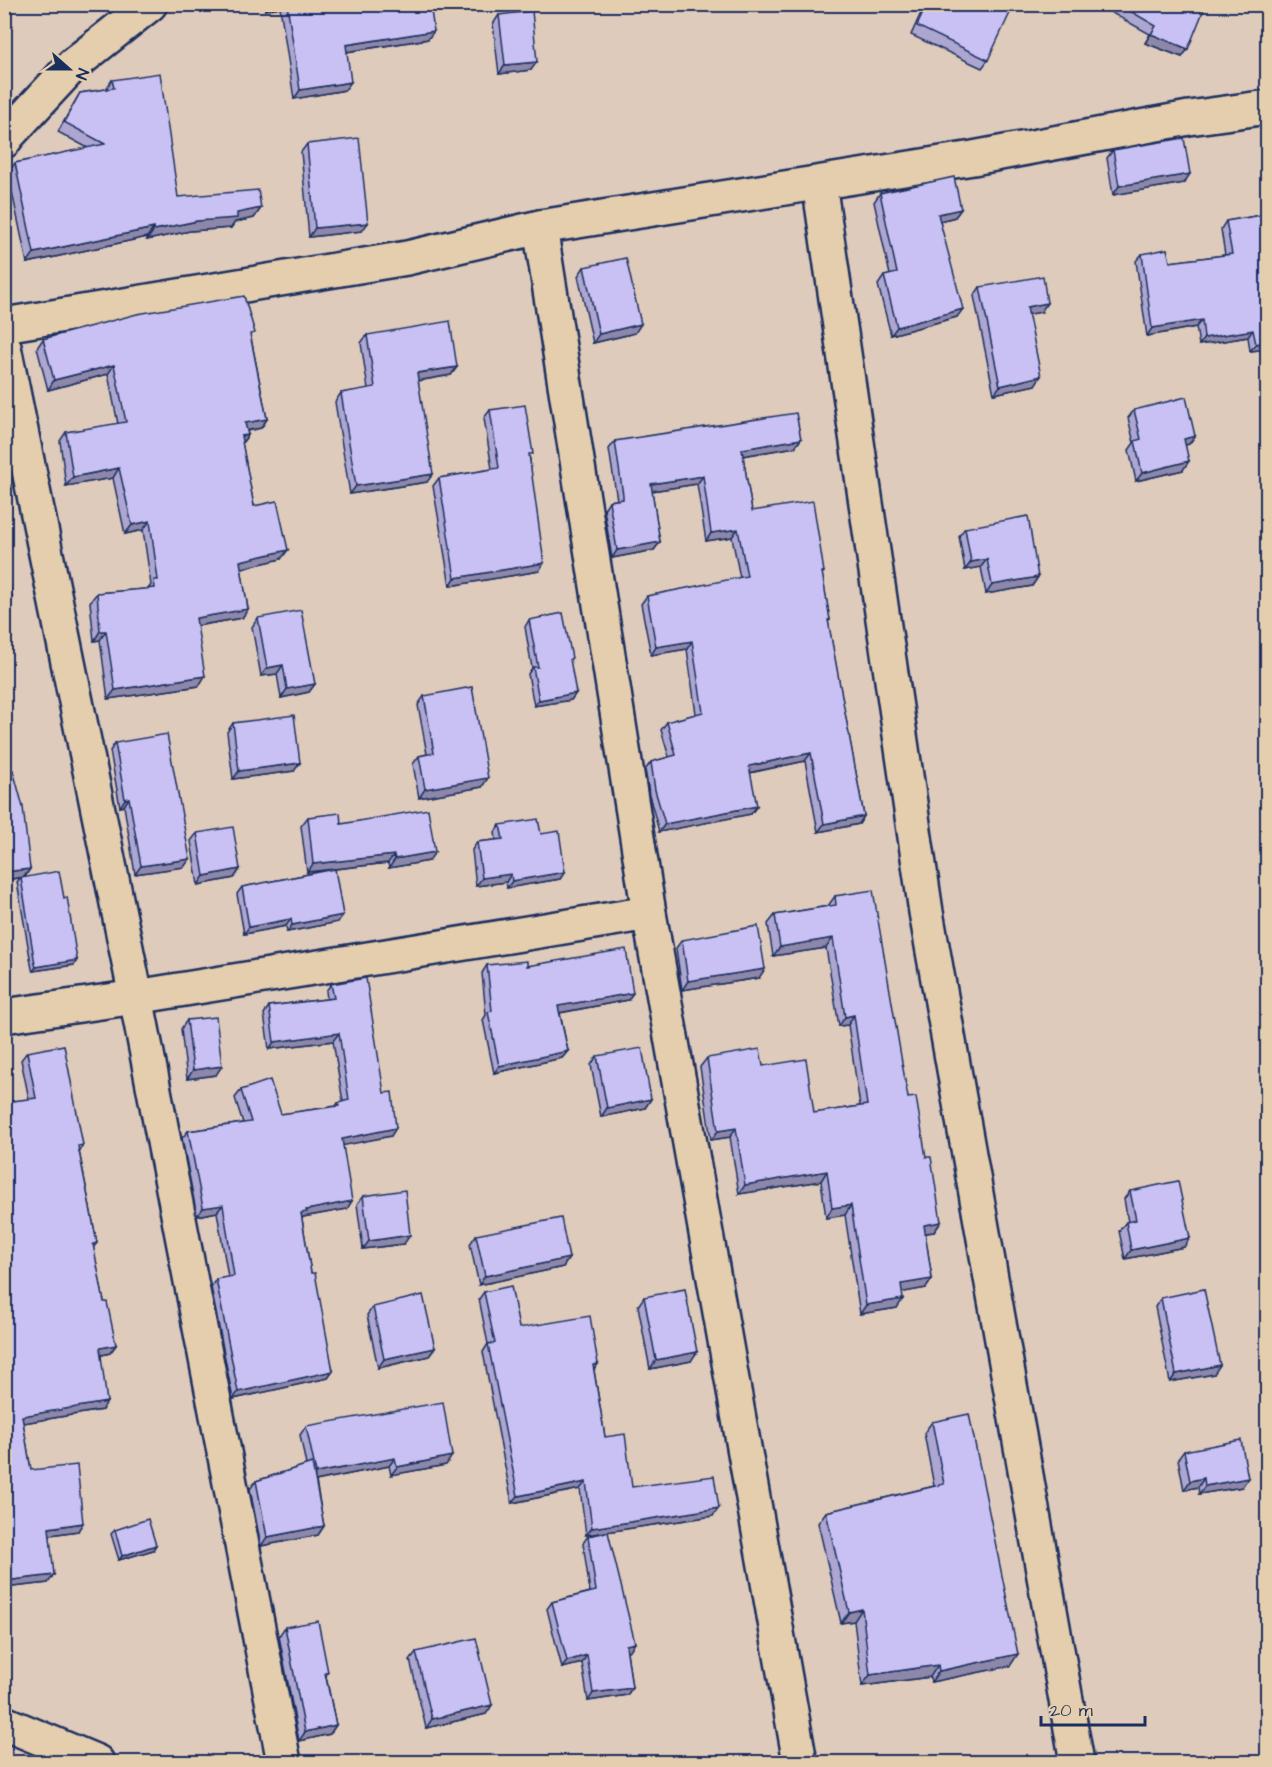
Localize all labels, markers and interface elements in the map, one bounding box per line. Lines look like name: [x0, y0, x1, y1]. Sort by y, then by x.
north arrow: [39, 39, 99, 99]
text: N: [70, 65, 94, 83]
scale bar: [1041, 1689, 1144, 1727]
text: 20 m: [1050, 1698, 1093, 1723]

